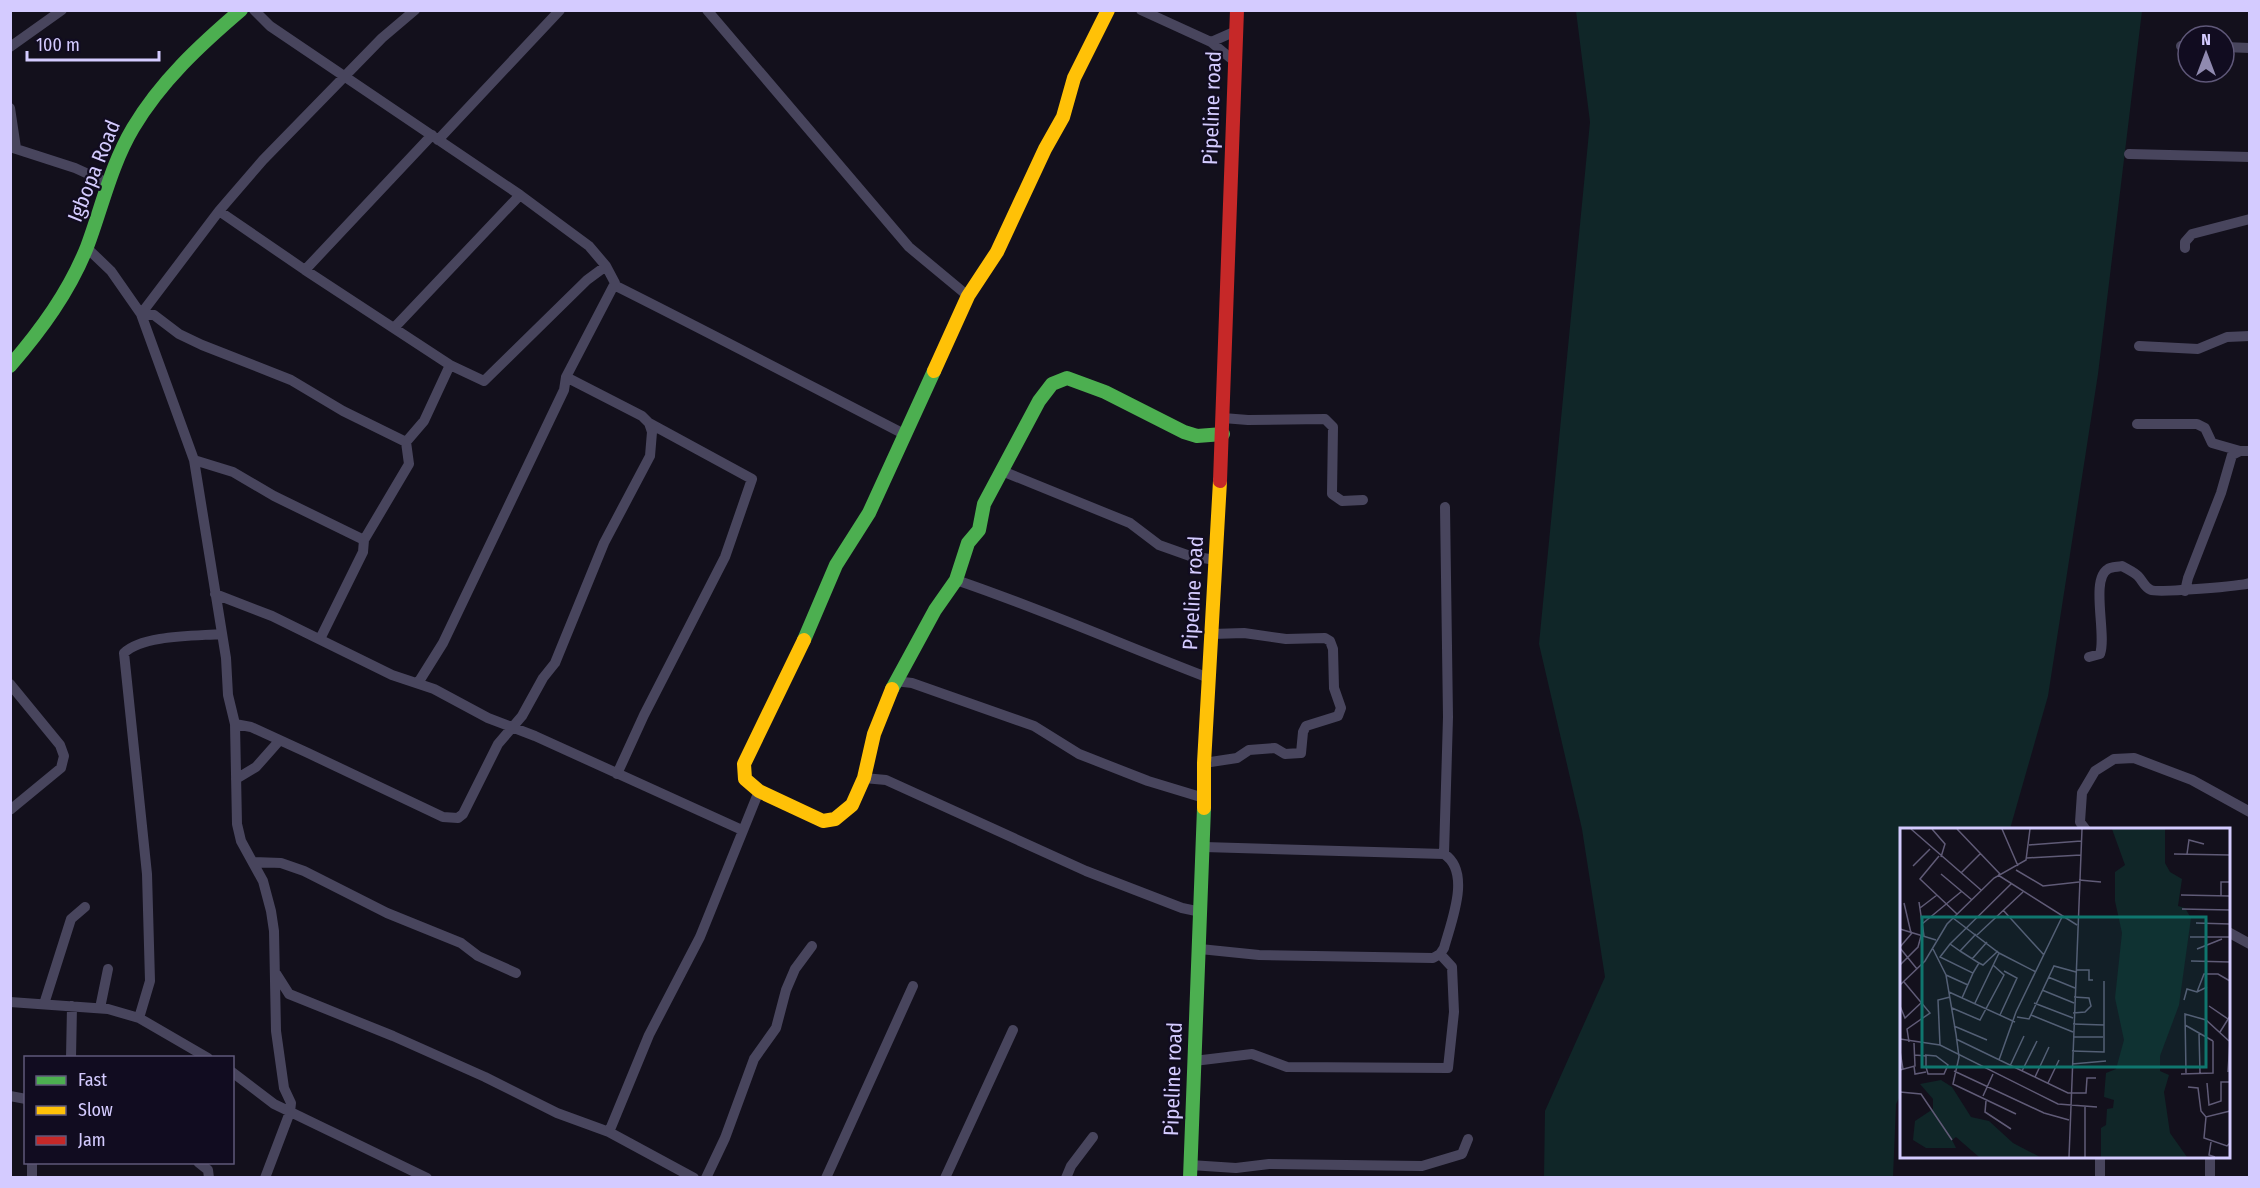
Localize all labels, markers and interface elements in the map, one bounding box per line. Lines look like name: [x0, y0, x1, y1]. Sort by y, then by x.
scale bar: [27, 24, 159, 62]
north arrow: [2176, 24, 2236, 84]
text: N: [2201, 30, 2211, 49]
text: 100 m: [36, 34, 80, 56]
street label: Pipeline road: [1197, 50, 1227, 166]
street label: Igbopa Road: [62, 116, 126, 226]
street label: Pipeline road: [1177, 535, 1209, 651]
inset map: [1900, 828, 2230, 1158]
street label: Pipeline road: [1158, 1021, 1188, 1137]
legend: [24, 1056, 234, 1164]
text: Fast: [78, 1069, 107, 1091]
text: Slow: [78, 1099, 113, 1121]
text: Jam: [78, 1129, 106, 1151]

